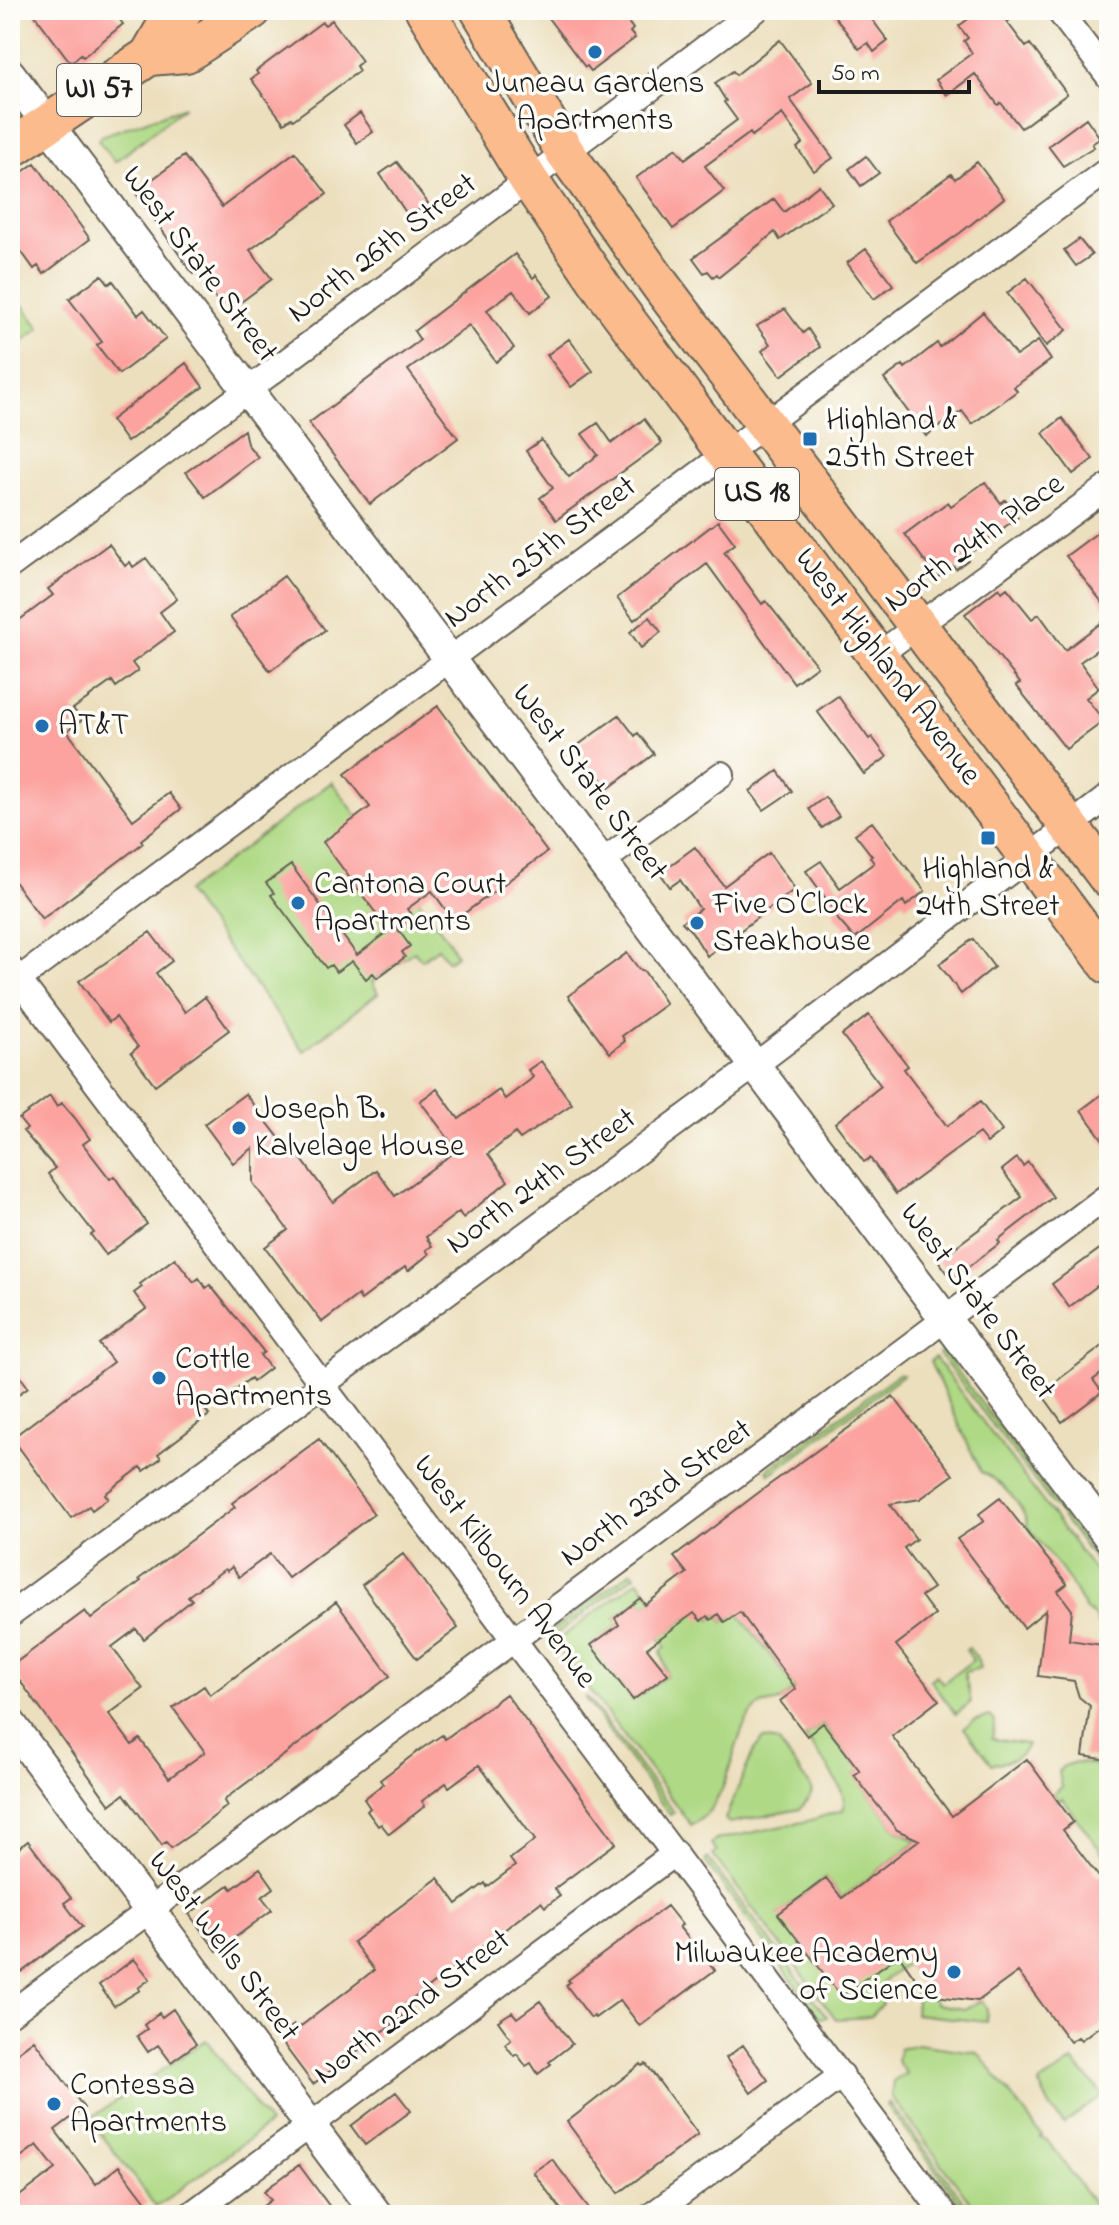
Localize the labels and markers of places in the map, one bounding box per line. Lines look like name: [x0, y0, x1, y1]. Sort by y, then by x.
marker: Juneau Gardens Apartments: [586, 43, 604, 61]
place label: Juneau Gardens Apartments: [485, 61, 705, 145]
place label: Highland & 25th Street: [826, 398, 975, 482]
marker: Highland & 25th Street: [801, 430, 819, 448]
place label: AT&T: [58, 703, 129, 750]
marker: AT&T: [33, 717, 51, 735]
marker: Highland & 24th Street: [979, 829, 997, 847]
place label: Highland & 24th Street: [916, 847, 1060, 931]
place label: Cantona Court Apartments: [314, 862, 506, 946]
place label: Five O'Clock Steakhouse: [712, 882, 871, 966]
marker: Cantona Court Apartments: [289, 894, 307, 912]
marker: Five O'Clock Steakhouse: [688, 914, 706, 932]
place label: Joseph B. Kalvelage House: [255, 1087, 465, 1171]
marker: Joseph B. Kalvelage House: [230, 1119, 248, 1137]
place label: Cottle Apartments: [175, 1337, 332, 1421]
marker: Cottle Apartments: [150, 1369, 168, 1387]
place label: Milwaukee Academy of Science: [674, 1931, 939, 2015]
marker: Milwaukee Academy of Science: [945, 1963, 963, 1981]
place label: Contessa Apartments: [70, 2063, 227, 2147]
marker: Contessa Apartments: [45, 2095, 63, 2113]

